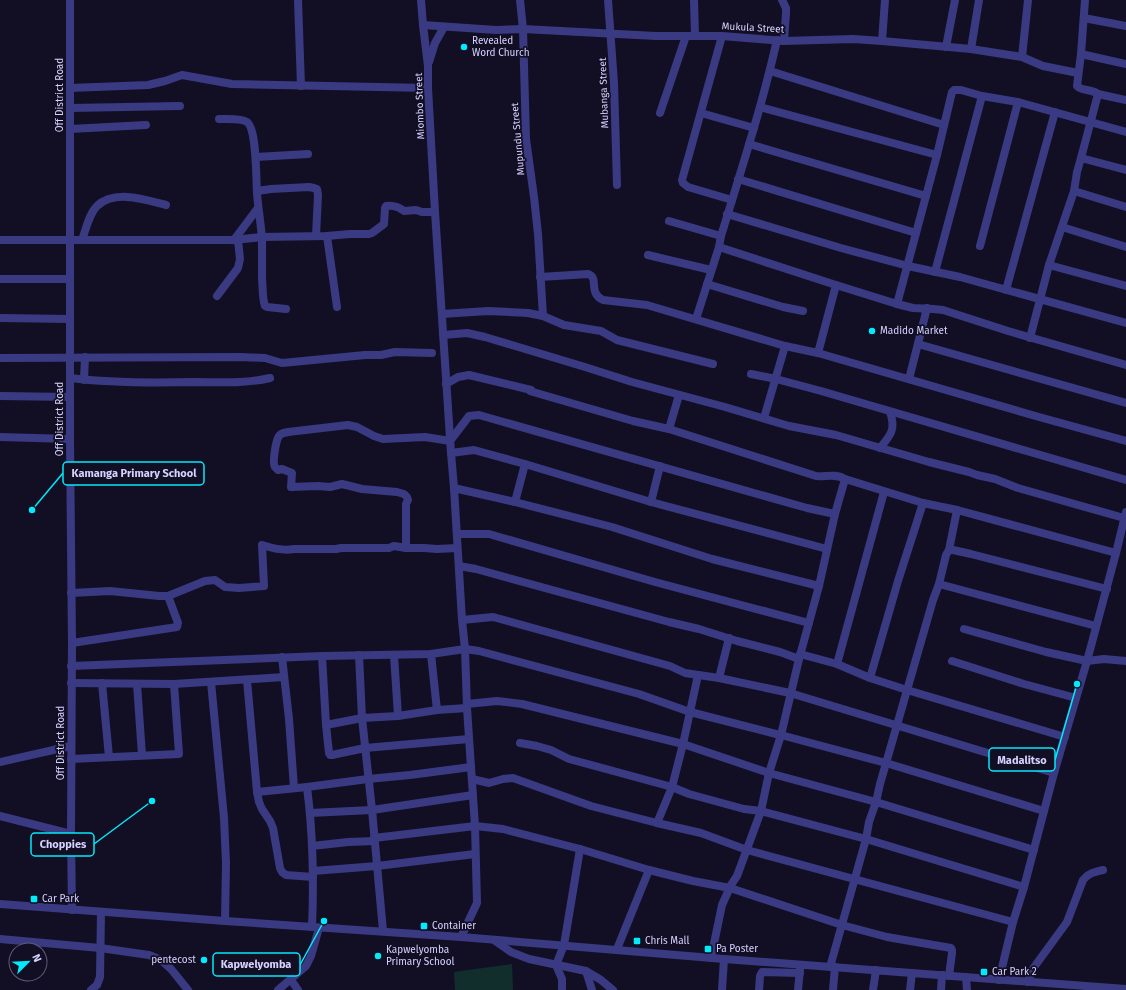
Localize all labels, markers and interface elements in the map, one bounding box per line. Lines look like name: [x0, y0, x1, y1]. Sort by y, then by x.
street label: Mukula Street: [721, 20, 785, 36]
place label: Revealed Word Church: [472, 35, 530, 59]
marker: Revealed Word Church: [459, 42, 469, 52]
street label: Mubanga Street: [597, 57, 611, 129]
street label: Off District Road: [54, 58, 66, 132]
street label: Miombo Street: [413, 72, 427, 139]
street label: Mupundu Street: [509, 102, 527, 176]
place label: Madido Market: [880, 325, 948, 337]
marker: Madido Market: [867, 326, 877, 336]
street label: Off District Road: [54, 382, 66, 456]
callout: Kamanga Primary School: [63, 462, 204, 485]
text: Kamanga Primary School: [72, 467, 197, 480]
street label: Off District Road: [55, 706, 67, 780]
callout: Madalitso: [989, 748, 1055, 771]
text: Madalitso: [997, 754, 1047, 767]
callout: Choppies: [31, 833, 94, 856]
text: Choppies: [40, 838, 87, 851]
place label: Car Park: [42, 893, 80, 905]
marker: Car Park: [29, 894, 39, 904]
place label: Container: [432, 920, 476, 932]
marker: Container: [419, 921, 429, 931]
place label: Chris Mall: [645, 935, 689, 947]
marker: Chris Mall: [632, 936, 642, 946]
north arrow: [8, 942, 48, 982]
place label: Pa Poster: [716, 943, 758, 955]
place label: Kapwelyomba Primary School: [386, 944, 454, 968]
marker: Pa Poster: [703, 944, 713, 954]
marker: Kapwelyomba Primary School: [373, 951, 383, 961]
text: N: [29, 952, 44, 964]
callout: Kapwelyomba: [213, 953, 300, 976]
place label: pentecost: [151, 954, 196, 966]
marker: pentecost: [199, 955, 209, 965]
text: Kapwelyomba: [221, 958, 291, 971]
place label: Car Park 2: [992, 966, 1037, 978]
marker: Car Park 2: [979, 967, 989, 977]

